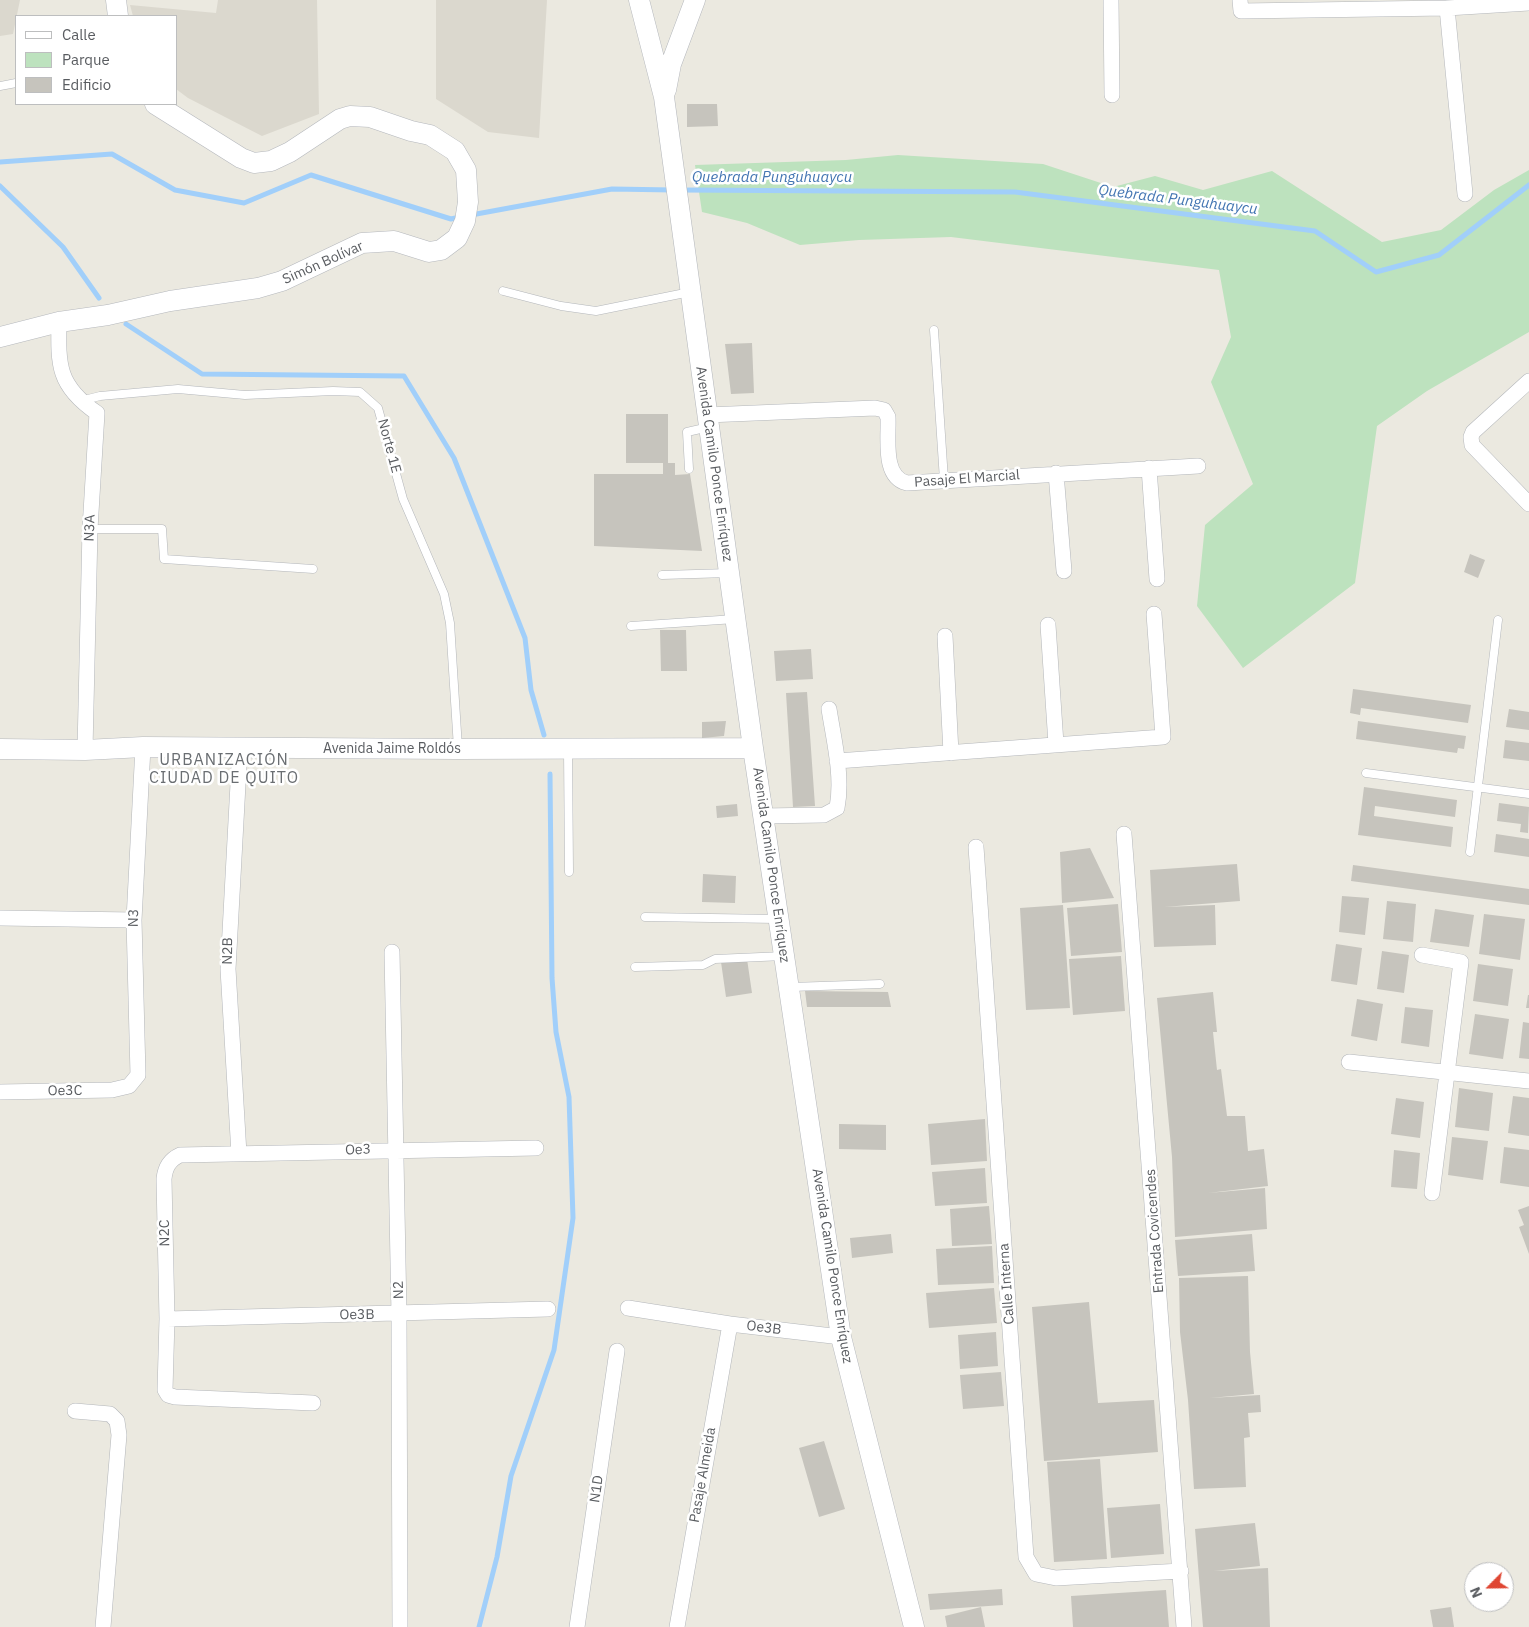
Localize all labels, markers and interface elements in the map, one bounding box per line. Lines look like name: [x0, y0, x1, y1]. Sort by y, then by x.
legend: [15, 15, 178, 105]
text: Calle: [62, 25, 96, 44]
text: Parque: [62, 50, 110, 69]
text: Edificio: [62, 75, 111, 94]
water label: Quebrada Punguhuaycu: [692, 169, 852, 187]
water label: Quebrada Punguhuaycu: [1097, 181, 1259, 219]
street label: Simón Bolívar: [280, 238, 366, 288]
street label: Avenida Camilo Ponce Enríquez: [692, 365, 736, 563]
street label: Norte 1E: [374, 417, 404, 475]
street label: Pasaje El Marcial: [914, 467, 1020, 491]
street label: N3A: [81, 514, 99, 542]
street label: Avenida Jaime Roldós: [323, 741, 461, 757]
district label: URBANIZACIÓN CIUDAD DE QUITO: [147, 750, 301, 788]
street label: Avenida Camilo Ponce Enríquez: [749, 766, 793, 964]
street label: N3: [125, 909, 143, 927]
street label: N2B: [219, 937, 237, 965]
street label: Oe3C: [48, 1082, 82, 1100]
street label: Oe3: [345, 1141, 371, 1159]
street label: Avenida Camilo Ponce Enríquez: [808, 1167, 856, 1365]
street label: Entrada Covicendes: [1142, 1168, 1168, 1294]
street label: N2C: [156, 1219, 174, 1247]
street label: Calle Interna: [996, 1243, 1018, 1325]
street label: N2: [390, 1281, 408, 1299]
street label: Oe3B: [339, 1306, 375, 1324]
street label: Oe3B: [746, 1318, 782, 1338]
street label: Pasaje Almeida: [686, 1426, 720, 1524]
street label: N1D: [587, 1474, 607, 1504]
north arrow: [1464, 1562, 1514, 1612]
text: N: [1466, 1584, 1486, 1601]

